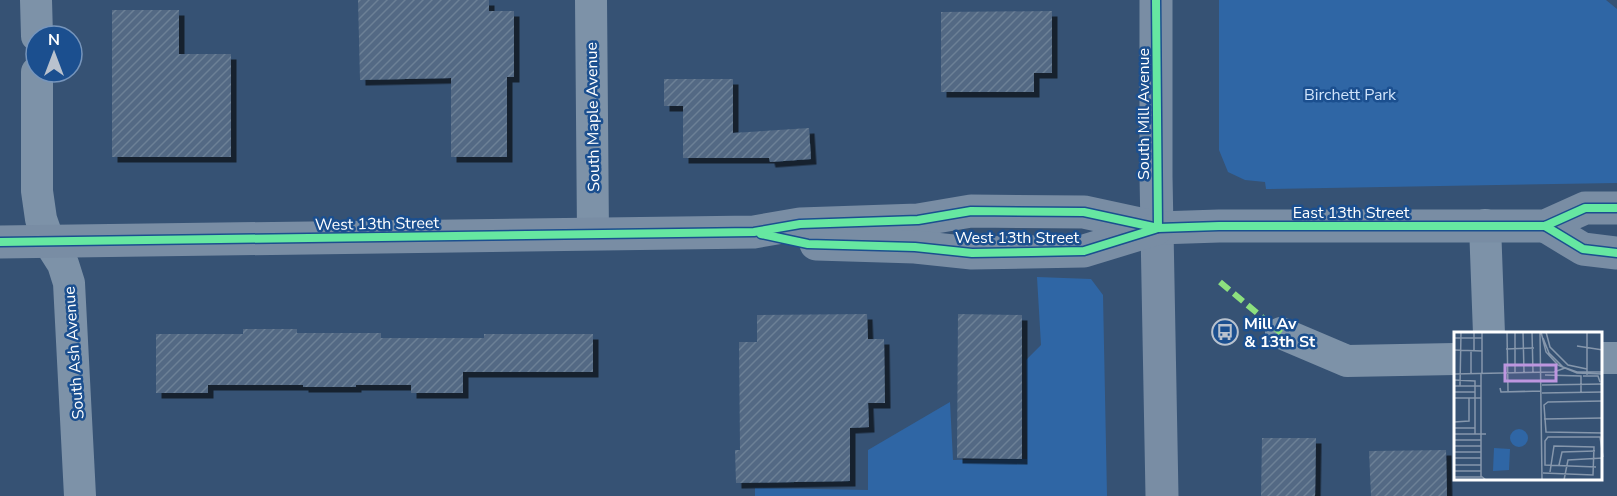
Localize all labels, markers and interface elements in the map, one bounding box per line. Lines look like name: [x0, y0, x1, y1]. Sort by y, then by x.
north arrow: [24, 24, 84, 84]
text: N: [48, 29, 60, 51]
street label: South Maple Avenue: [581, 42, 605, 192]
street label: South Mill Avenue: [1133, 48, 1155, 180]
park label: Birchett Park: [1304, 84, 1397, 106]
street label: East 13th Street: [1293, 202, 1410, 224]
street label: West 13th Street: [315, 212, 440, 236]
street label: West 13th Street: [955, 227, 1079, 249]
street label: South Ash Avenue: [58, 286, 90, 420]
place label: Mill Av & 13th St: [1244, 313, 1316, 353]
bus stop icon: Mill Av & 13th St: [1210, 317, 1240, 347]
inset map: [1454, 332, 1602, 481]

